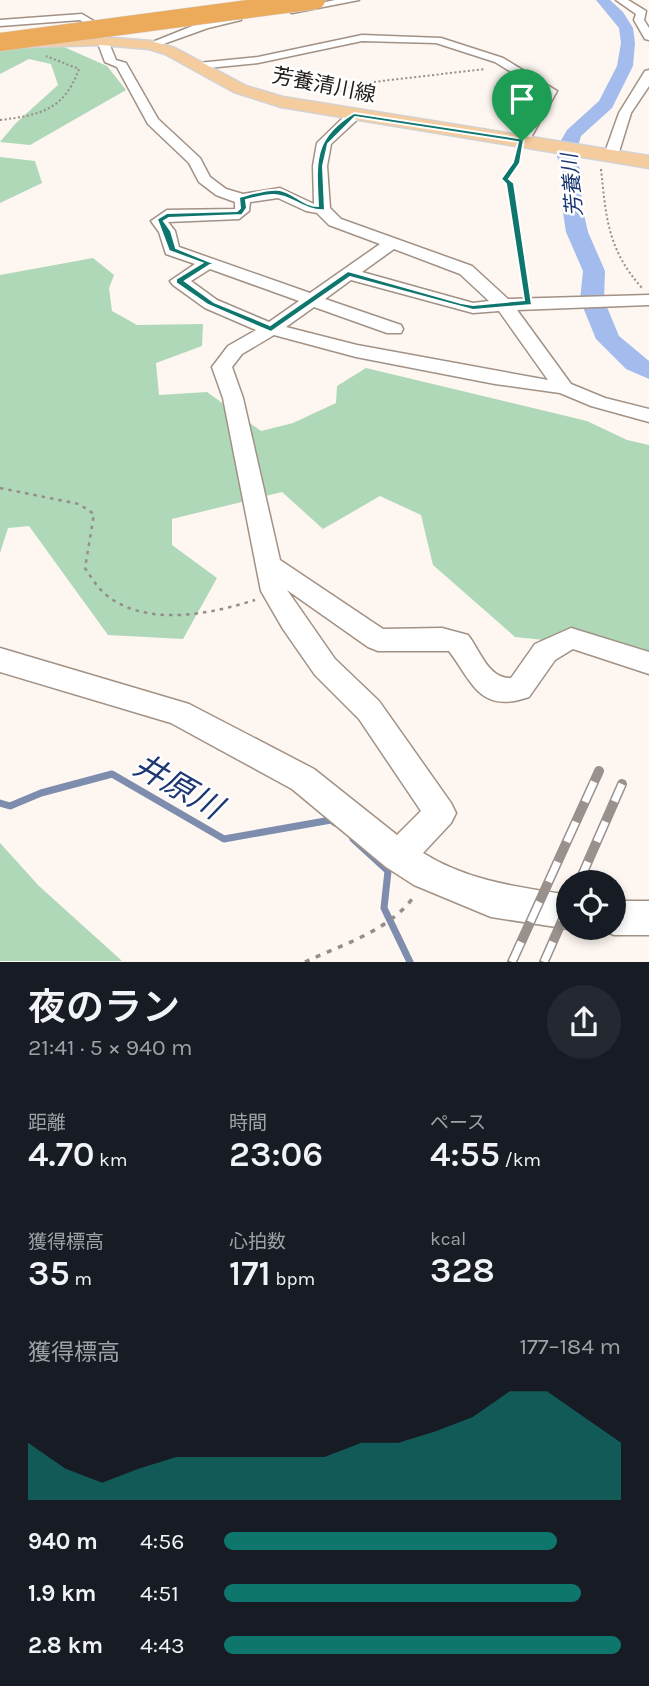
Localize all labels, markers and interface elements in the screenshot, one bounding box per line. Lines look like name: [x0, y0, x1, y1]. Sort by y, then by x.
street label: 芳養清川線: [270, 63, 378, 107]
pin: [492, 69, 552, 141]
icon: arrive: [503, 80, 541, 118]
water label: 芳養川: [557, 151, 587, 217]
water label: 井原川: [127, 746, 231, 828]
map controls: [556, 870, 626, 940]
button: locate: [556, 870, 626, 940]
text: 夜のラン: [28, 985, 180, 1030]
button: share: [547, 985, 621, 1059]
text: 21:41 · 5 × 940 m: [28, 1034, 193, 1061]
text: 距離: [28, 1112, 66, 1134]
text: 時間: [229, 1112, 267, 1134]
text: ペース: [430, 1112, 486, 1134]
text: 4.70: [28, 1134, 95, 1175]
text: 23:06: [229, 1134, 323, 1175]
text: 4:55: [430, 1134, 500, 1175]
text: km: [95, 1149, 128, 1171]
text: /km: [500, 1149, 541, 1171]
text: kcal: [430, 1228, 466, 1250]
text: 獲得標高: [28, 1231, 104, 1253]
text: 心拍数: [229, 1231, 286, 1253]
text: 328: [430, 1250, 495, 1291]
text: 35: [28, 1253, 70, 1294]
text: 171: [229, 1253, 271, 1294]
text: m: [70, 1268, 92, 1290]
text: bpm: [271, 1268, 315, 1290]
text: 177–184 m: [519, 1333, 621, 1360]
text: 獲得標高: [28, 1339, 120, 1366]
text: 940 m: [28, 1528, 98, 1555]
text: 4:56: [140, 1528, 184, 1555]
text: 1.9 km: [28, 1580, 96, 1607]
text: 4:51: [140, 1580, 179, 1607]
text: 2.8 km: [28, 1632, 103, 1659]
text: 4:43: [140, 1632, 185, 1659]

